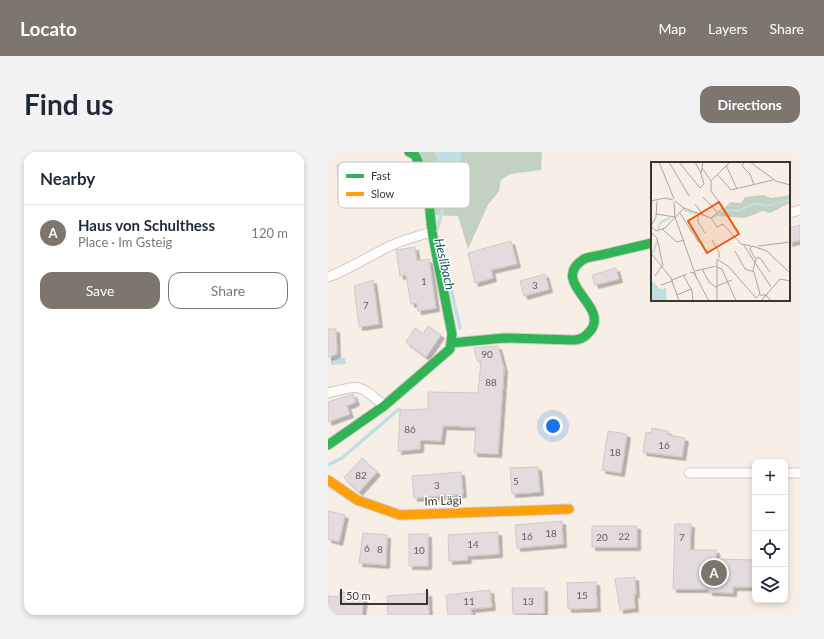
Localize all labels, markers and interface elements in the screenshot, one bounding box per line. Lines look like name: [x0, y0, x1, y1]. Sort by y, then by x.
text: Locato: [20, 17, 77, 40]
text: Map: [658, 20, 686, 37]
text: Layers: [708, 20, 748, 37]
text: Share: [770, 20, 804, 37]
button: Directions: [700, 86, 800, 123]
text: Find us: [24, 87, 114, 121]
legend: [338, 162, 470, 208]
inset map: [651, 162, 790, 301]
text: Nearby: [40, 168, 95, 189]
text: Fast: [371, 169, 391, 182]
text: Slow: [371, 187, 395, 200]
text: Haus von Schulthess: [78, 216, 215, 234]
text: A: [48, 225, 58, 241]
text: 120 m: [251, 225, 288, 241]
text: Place · Im Gsteig: [78, 234, 172, 250]
water label: Heslibach: [431, 237, 459, 292]
button: Save: [40, 272, 160, 309]
button: Share: [168, 272, 288, 309]
house number: 1: [421, 275, 427, 287]
house number: 3: [532, 279, 538, 291]
house number: 7: [363, 299, 369, 311]
house number: 90: [481, 348, 493, 360]
house number: 88: [485, 376, 497, 388]
your location: [543, 416, 563, 436]
house number: 86: [404, 423, 416, 435]
house number: 16: [658, 439, 670, 451]
house number: 18: [609, 446, 621, 458]
map controls: [752, 459, 788, 603]
button: +: [752, 459, 788, 495]
house number: 82: [355, 469, 367, 481]
house number: 5: [513, 475, 519, 487]
house number: 3: [434, 479, 440, 491]
street label: Im Lägi: [424, 492, 462, 509]
button: −: [752, 495, 788, 531]
house number: 18: [545, 527, 557, 539]
house number: 16: [521, 530, 533, 542]
house number: 22: [618, 530, 630, 542]
house number: 20: [596, 531, 608, 543]
house number: 7: [679, 531, 685, 543]
button: locate: [752, 531, 788, 567]
house number: 14: [467, 538, 479, 550]
house number: 6: [364, 542, 370, 554]
house number: 8: [377, 543, 383, 555]
house number: 10: [413, 544, 425, 556]
pin: A: [701, 558, 727, 588]
button: layers: [752, 567, 788, 603]
scale bar: [340, 587, 428, 606]
text: 50 m: [346, 589, 371, 602]
house number: 15: [576, 589, 588, 601]
house number: 11: [463, 595, 475, 607]
house number: 13: [522, 595, 534, 607]

